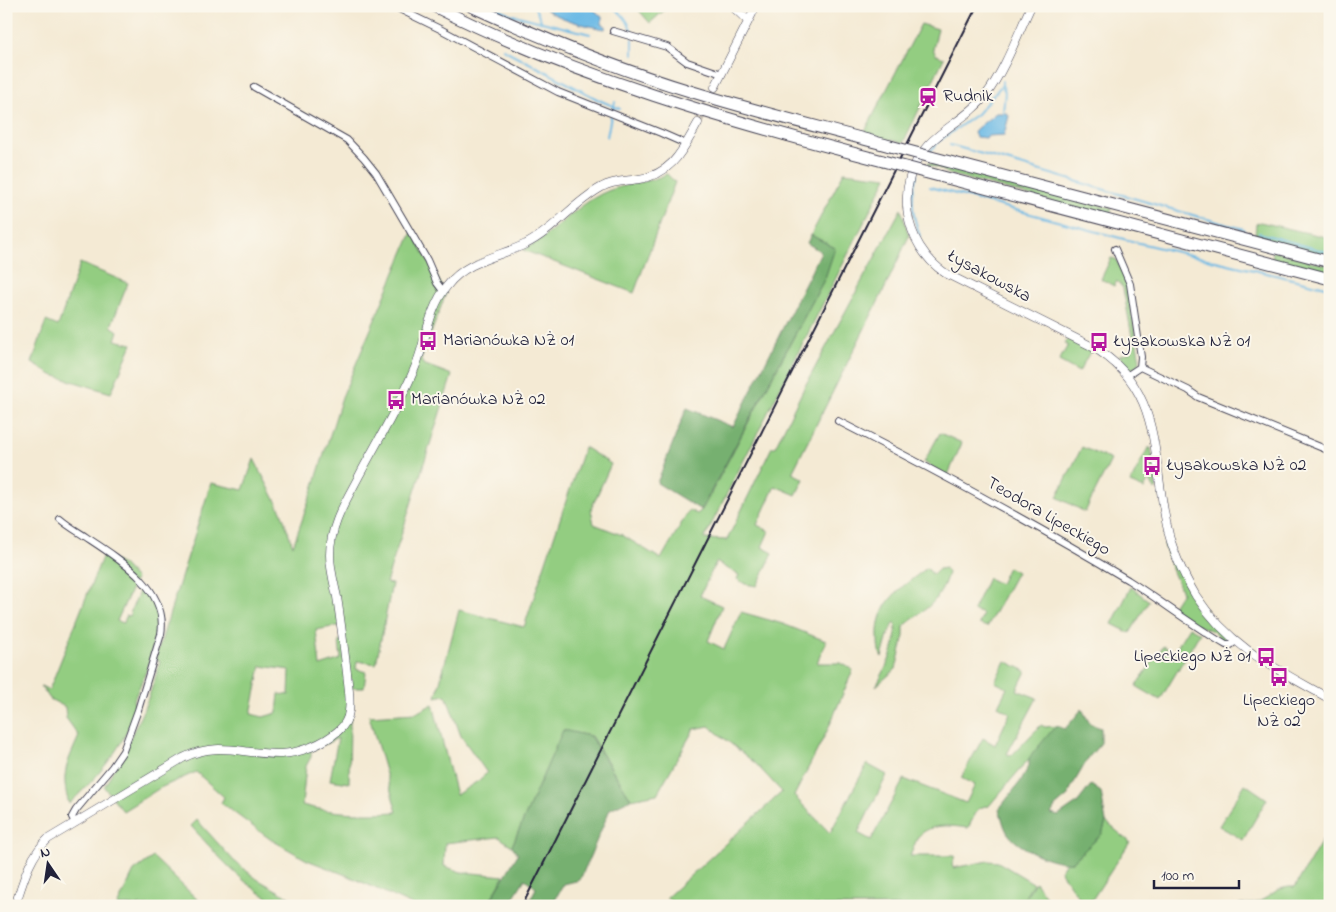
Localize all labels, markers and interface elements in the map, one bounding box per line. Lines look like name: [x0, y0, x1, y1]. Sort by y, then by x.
place label: Rudnik: [943, 84, 993, 110]
station icon: Rudnik: [917, 86, 939, 108]
street label: Łysakowska: [942, 244, 1035, 310]
place label: Marianówka NŻ 01: [443, 328, 575, 354]
place label: Łysakowska NŻ 01: [1113, 329, 1251, 355]
bus stop icon: Marianówka NŻ 01: [417, 330, 439, 352]
bus stop icon: Łysakowska NŻ 01: [1088, 331, 1110, 353]
place label: Marianówka NŻ 02: [411, 387, 546, 413]
bus stop icon: Marianówka NŻ 02: [385, 389, 407, 411]
place label: Łysakowska NŻ 02: [1166, 453, 1307, 479]
bus stop icon: Łysakowska NŻ 02: [1141, 455, 1163, 477]
street label: Teodora Lipeckiego: [981, 471, 1115, 564]
place label: Lipeckiego NŻ 01: [1134, 644, 1251, 671]
bus stop icon: Lipeckiego NŻ 01: [1255, 646, 1277, 668]
bus stop icon: Lipeckiego NŻ 02: [1268, 666, 1290, 688]
place label: Lipeckiego NŻ 02: [1243, 688, 1315, 735]
north arrow: [22, 840, 72, 890]
text: N: [38, 842, 52, 864]
scale bar: [1154, 857, 1238, 889]
text: 100 m: [1161, 865, 1194, 887]

